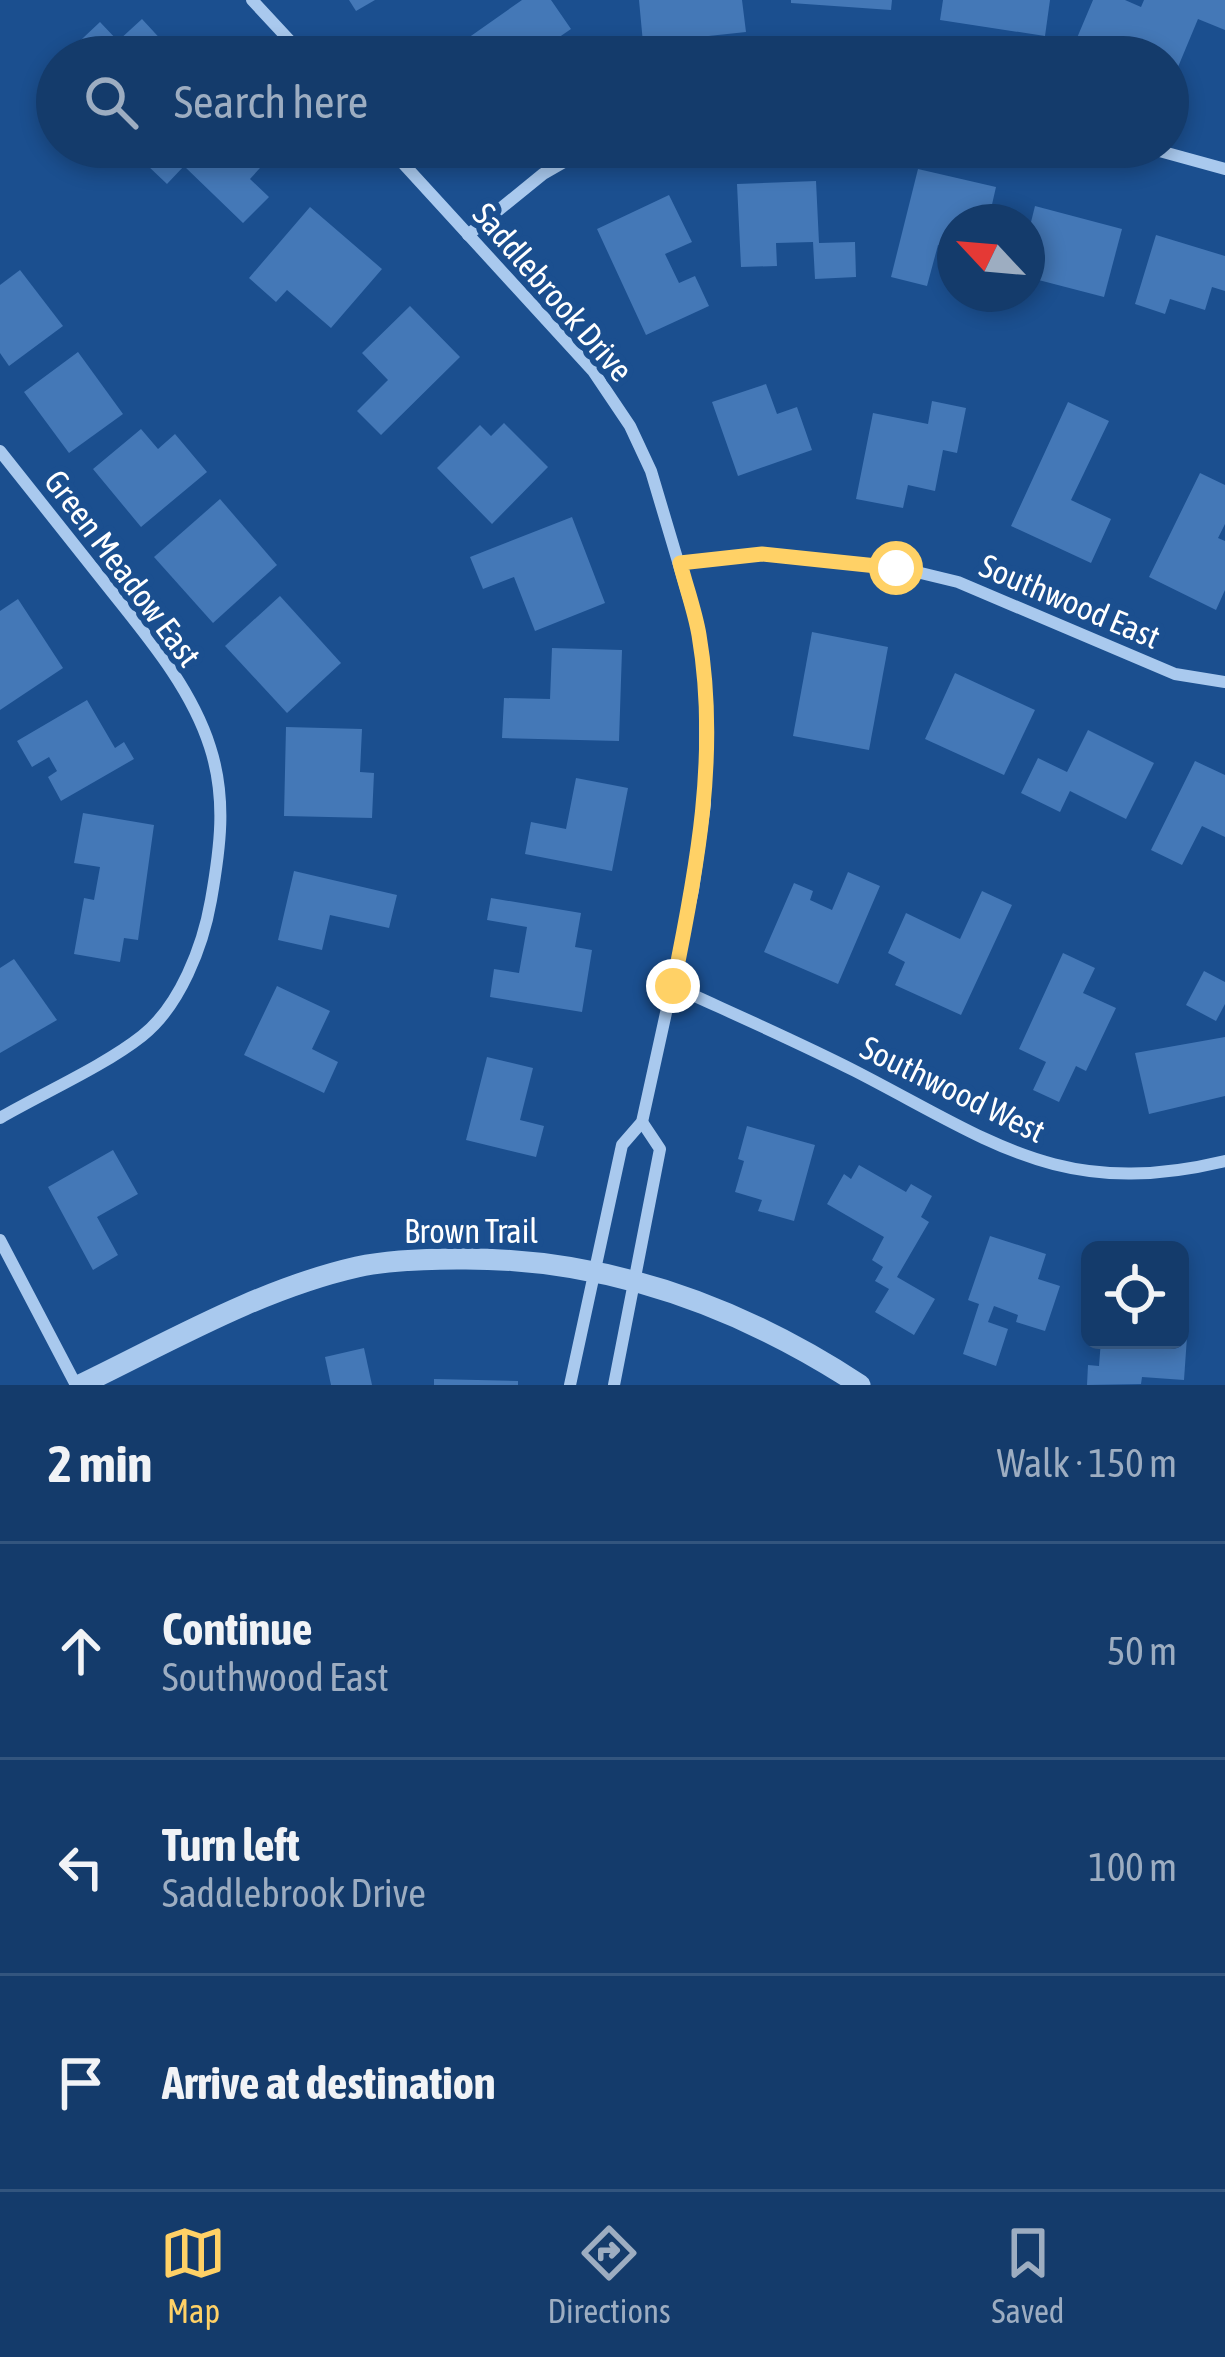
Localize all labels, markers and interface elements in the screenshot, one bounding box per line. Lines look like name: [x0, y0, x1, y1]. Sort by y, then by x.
search box: [36, 36, 1189, 168]
icon: search: [78, 69, 144, 135]
text: Search here: [174, 76, 368, 128]
street label: Saddlebrook Drive: [465, 195, 641, 389]
north arrow: [937, 204, 1045, 312]
street label: Green Meadow East: [37, 462, 209, 674]
route start: [869, 541, 923, 595]
street label: Southwood East: [974, 546, 1166, 656]
route end: [646, 959, 700, 1013]
street label: Southwood West: [855, 1028, 1051, 1150]
street label: Brown Trail: [404, 1212, 538, 1250]
map controls: [1081, 1241, 1189, 1349]
button: locate: [1081, 1241, 1189, 1349]
text: 2 min: [48, 1434, 152, 1493]
text: Walk · 150 m: [997, 1441, 1177, 1485]
text: Continue: [162, 1603, 313, 1655]
icon: ahead: [48, 1618, 114, 1684]
text: 50 m: [1107, 1629, 1177, 1673]
text: Southwood East: [162, 1655, 389, 1699]
text: Turn left: [162, 1819, 300, 1871]
icon: left: [48, 1834, 114, 1900]
text: 100 m: [1089, 1845, 1177, 1889]
text: Saddlebrook Drive: [162, 1871, 426, 1915]
icon: arrive: [48, 2050, 114, 2116]
text: Arrive at destination: [162, 2057, 496, 2109]
tab: Map: [160, 2220, 226, 2330]
tab: Directions: [547, 2220, 671, 2330]
tab: Saved: [992, 2220, 1064, 2330]

